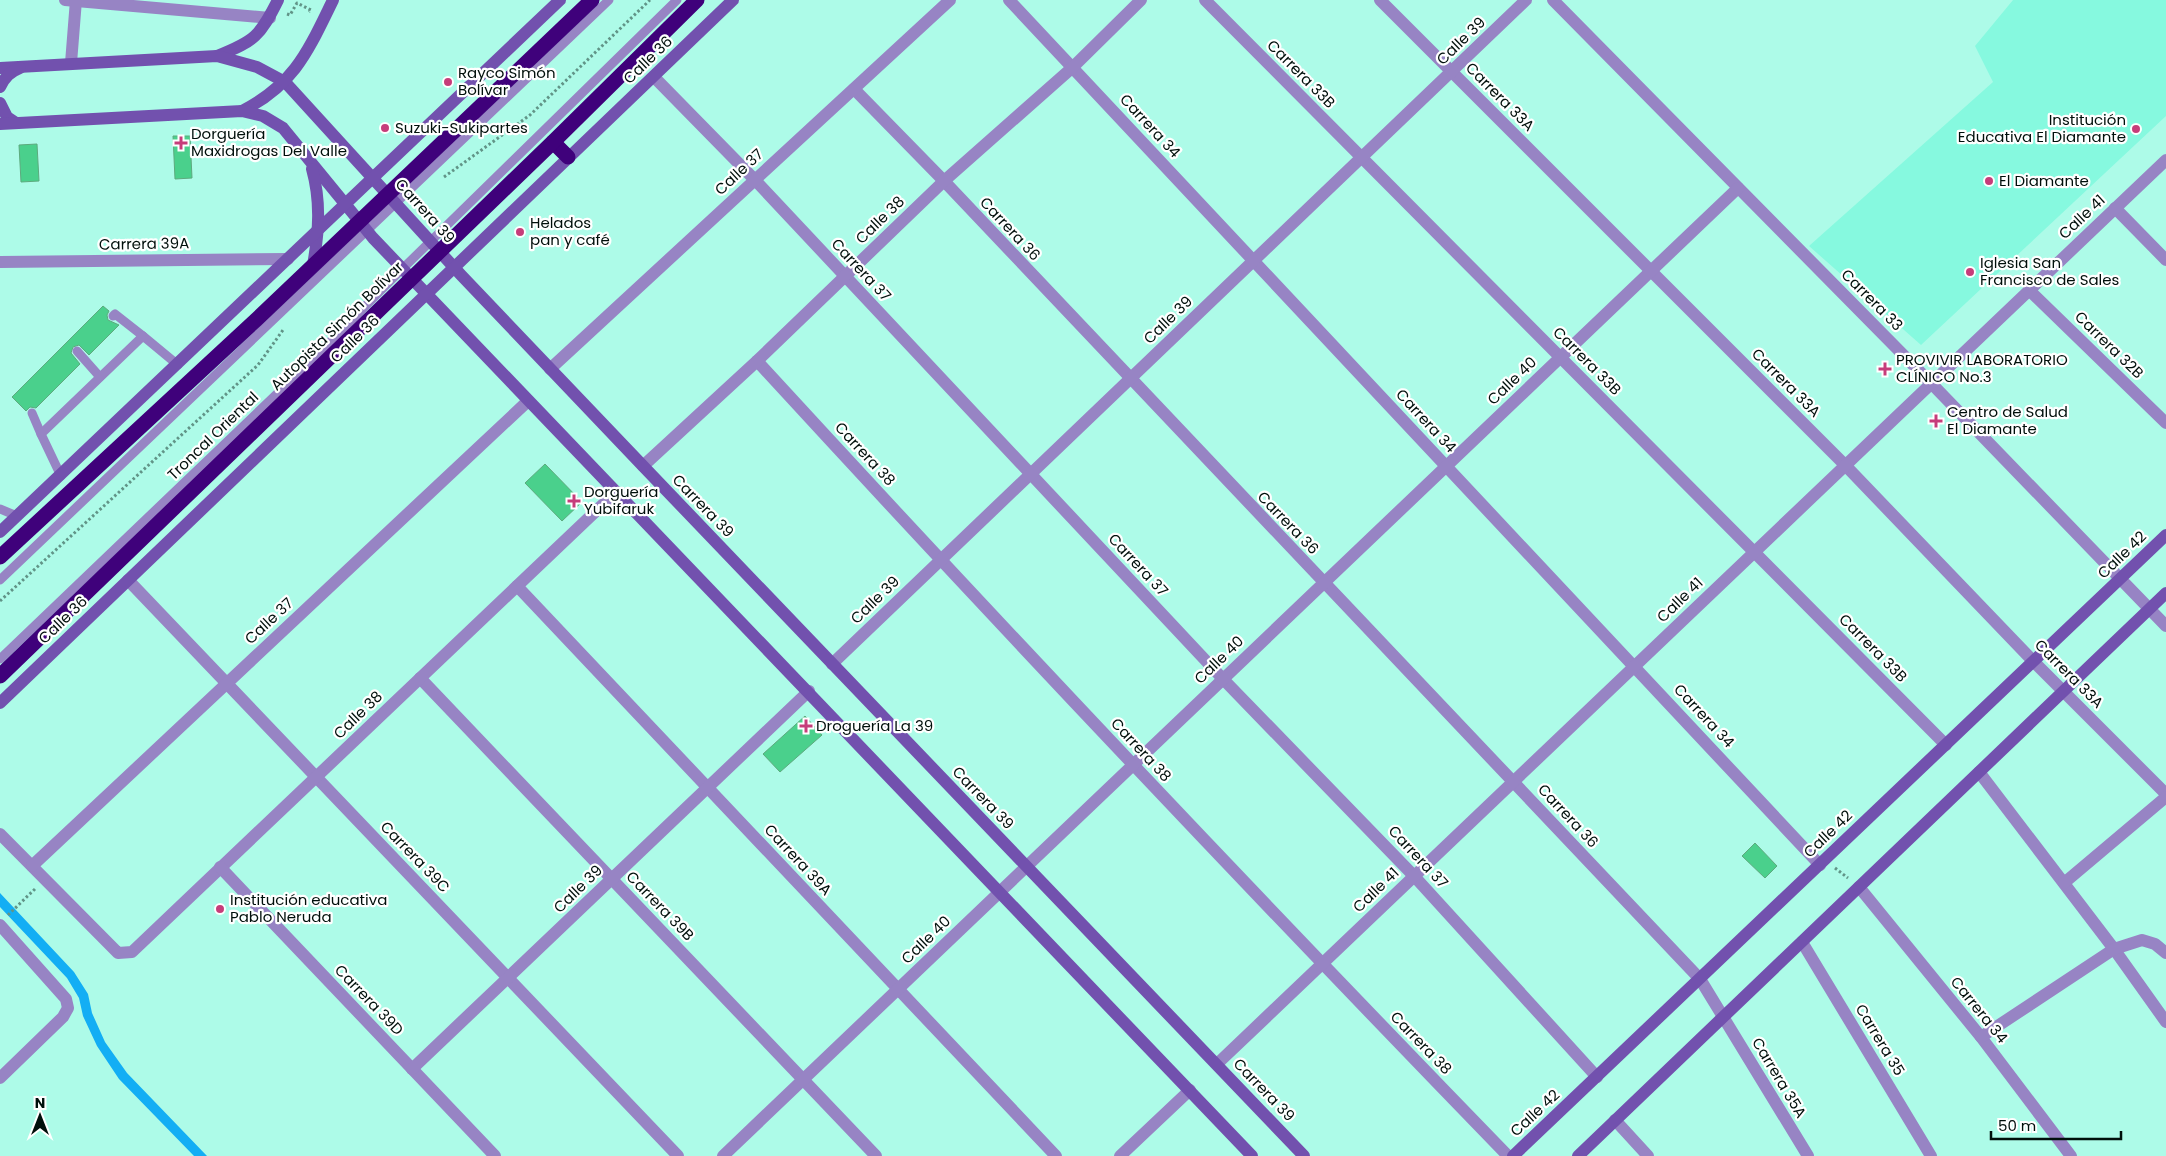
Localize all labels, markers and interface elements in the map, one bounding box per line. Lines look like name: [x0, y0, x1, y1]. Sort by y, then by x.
street label: Calle 39: [1432, 12, 1490, 69]
street label: Calle 36: [619, 31, 677, 88]
street label: Carrera 33B: [1263, 35, 1340, 112]
street label: Carrera 33A: [1461, 57, 1540, 136]
place label: Rayco Simón Bolívar: [458, 62, 556, 100]
marker: Rayco Simón Bolívar: [442, 76, 454, 88]
street label: Carrera 34: [1115, 89, 1185, 162]
place label: Institución Educativa El Diamante: [1958, 109, 2126, 147]
place label: Suzuki-Sukipartes: [395, 117, 528, 138]
marker: Suzuki-Sukipartes: [379, 122, 391, 134]
place label: Dorguería Maxidrogas Del Valle: [191, 123, 347, 161]
marker: Institución Educativa El Diamante: [2130, 123, 2142, 135]
marker: Dorguería Maxidrogas Del Valle: [175, 137, 187, 149]
street label: Calle 37: [710, 144, 768, 200]
place label: El Diamante: [1999, 170, 2089, 191]
street label: Carrera 39: [391, 174, 460, 248]
marker: El Diamante: [1983, 175, 1995, 187]
street label: Calle 41: [2054, 190, 2110, 244]
street label: Calle 38: [851, 191, 909, 248]
street label: Carrera 36: [975, 192, 1045, 265]
place label: Helados pan y café: [530, 212, 610, 250]
marker: Helados pan y café: [514, 226, 526, 238]
street label: Carrera 39A: [99, 232, 189, 255]
street label: Carrera 37: [827, 234, 896, 306]
place label: Iglesia San Francisco de Sales: [1980, 252, 2120, 290]
street label: Autopista Simón Bolívar: [266, 256, 408, 395]
street label: Carrera 33: [1837, 264, 1908, 335]
marker: Iglesia San Francisco de Sales: [1964, 266, 1976, 278]
street label: Calle 39: [1139, 291, 1197, 348]
street label: Carrera 32B: [2070, 306, 2149, 383]
street label: Calle 36: [326, 310, 384, 367]
street label: Carrera 33B: [1549, 322, 1626, 399]
street label: Carrera 33A: [1747, 343, 1826, 422]
place label: PROVIVIR LABORATORIO CLÍNICO No.3: [1896, 349, 2068, 387]
street label: Calle 40: [1482, 352, 1541, 409]
marker: PROVIVIR LABORATORIO CLÍNICO No.3: [1878, 362, 1892, 376]
street label: Carrera 34: [1391, 384, 1461, 457]
street label: Troncal Oriental: [163, 387, 263, 485]
place label: Centro de Salud El Diamante: [1947, 401, 2068, 439]
marker: Centro de Salud El Diamante: [1929, 414, 1943, 428]
street label: Carrera 38: [830, 417, 900, 490]
street label: Carrera 39: [668, 469, 739, 542]
place label: Dorguería Yubifaruk: [584, 481, 658, 519]
street label: Carrera 36: [1253, 486, 1324, 559]
marker: Dorguería Yubifaruk: [568, 495, 580, 507]
street label: Calle 42: [2093, 526, 2151, 583]
street label: Carrera 37: [1104, 529, 1173, 601]
street label: Calle 39: [846, 571, 904, 628]
street label: Calle 41: [1652, 572, 1707, 627]
street label: Calle 36: [34, 591, 92, 648]
street label: Calle 37: [240, 593, 298, 649]
street label: Carrera 33B: [1835, 609, 1912, 686]
street label: Calle 40: [1189, 631, 1248, 688]
street label: Carrera 33A: [2030, 634, 2109, 713]
street label: Carrera 34: [1669, 679, 1739, 752]
street label: Calle 38: [329, 686, 387, 743]
street label: Carrera 38: [1106, 713, 1176, 786]
place label: Droguería La 39: [816, 715, 933, 736]
marker: Droguería La 39: [800, 720, 812, 732]
street label: Carrera 39: [948, 761, 1019, 834]
street label: Carrera 36: [1533, 779, 1603, 852]
street label: Calle 42: [1799, 805, 1857, 862]
street label: Carrera 39C: [376, 816, 455, 897]
street label: Carrera 39A: [760, 819, 837, 900]
street label: Carrera 37: [1384, 821, 1453, 893]
street label: Calle 39: [549, 860, 607, 917]
street label: Calle 41: [1348, 862, 1403, 917]
street label: Carrera 39B: [622, 866, 699, 945]
place label: Institución educativa Pablo Neruda: [230, 889, 387, 927]
marker: Institución educativa Pablo Neruda: [214, 903, 226, 915]
street label: Calle 40: [896, 911, 955, 968]
street label: Carrera 39D: [330, 960, 408, 1040]
street label: Carrera 34: [1946, 972, 2013, 1047]
street label: Carrera 35: [1851, 1000, 1910, 1080]
street label: Carrera 38: [1386, 1006, 1457, 1079]
street label: Carrera 35A: [1747, 1034, 1812, 1122]
street label: Carrera 39: [1229, 1053, 1300, 1126]
street label: Calle 42: [1505, 1084, 1564, 1141]
north arrow: [15, 1091, 65, 1141]
text: N: [35, 1093, 45, 1113]
scale bar: [1991, 1108, 2121, 1140]
text: 50 m: [1998, 1115, 2036, 1136]

